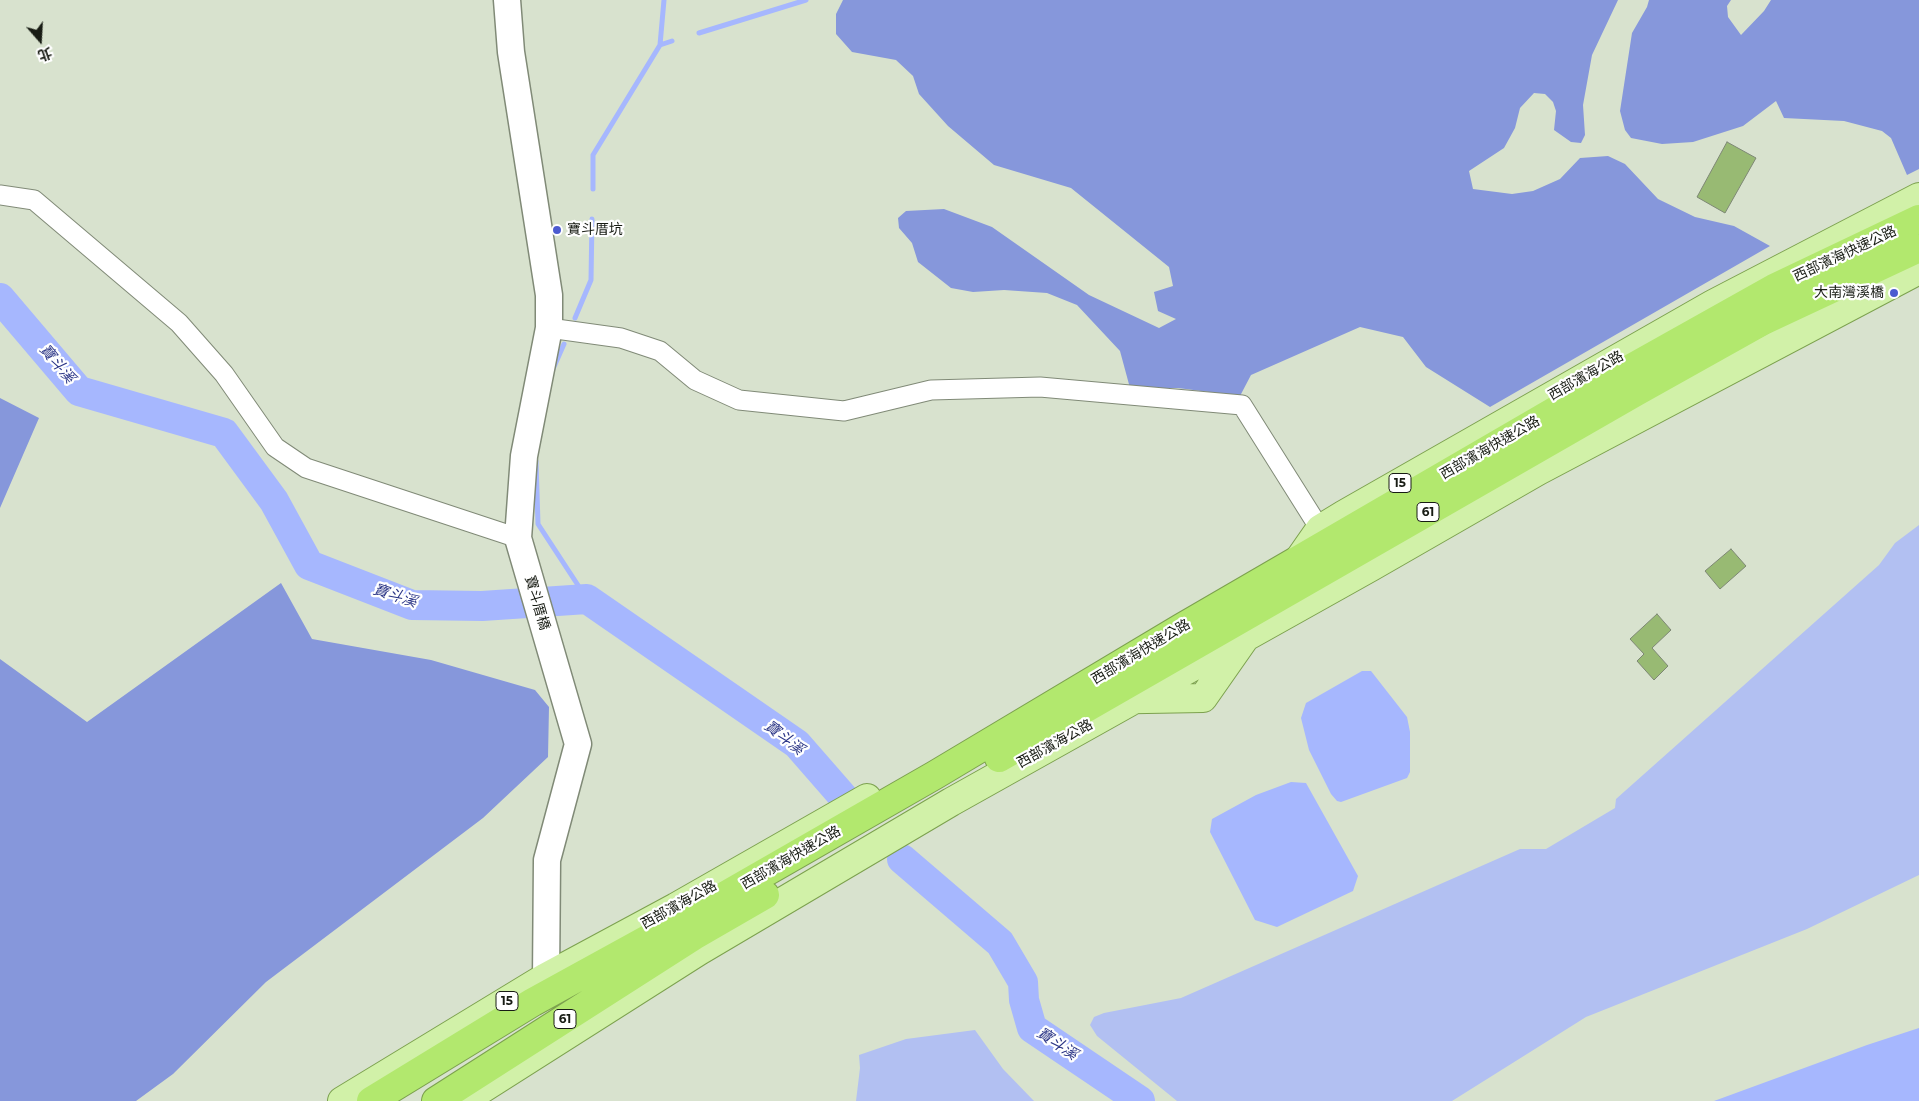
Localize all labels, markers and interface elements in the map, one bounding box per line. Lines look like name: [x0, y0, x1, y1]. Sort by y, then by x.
north arrow: [15, 15, 65, 65]
text: 北: [35, 43, 54, 65]
place label: 寶斗厝坑: [567, 222, 623, 238]
street label: 西部濱海快速公路: [1791, 223, 1899, 285]
marker: 寶斗厝坑: [551, 224, 563, 236]
place label: 大南灣溪橋: [1814, 285, 1884, 301]
marker: 大南灣溪橋: [1888, 287, 1900, 299]
water label: 寶斗溪: [36, 341, 78, 387]
street label: 西部濱海公路: [1545, 348, 1627, 404]
street label: 西部濱海快速公路: [1437, 413, 1543, 483]
road number: 15: [1389, 473, 1411, 492]
road number: 61: [1417, 502, 1439, 522]
street label: 寶斗厝橋: [521, 574, 553, 632]
water label: 寶斗溪: [371, 580, 419, 612]
street label: 西部濱海快速公路: [1089, 616, 1193, 688]
street label: 西部濱海公路: [1014, 716, 1096, 772]
water label: 寶斗溪: [761, 717, 807, 759]
street label: 西部濱海快速公路: [738, 823, 844, 893]
street label: 西部濱海公路: [638, 877, 720, 933]
road number: 15: [496, 991, 518, 1010]
road number: 61: [554, 1010, 576, 1028]
water label: 寶斗溪: [1033, 1024, 1081, 1064]

